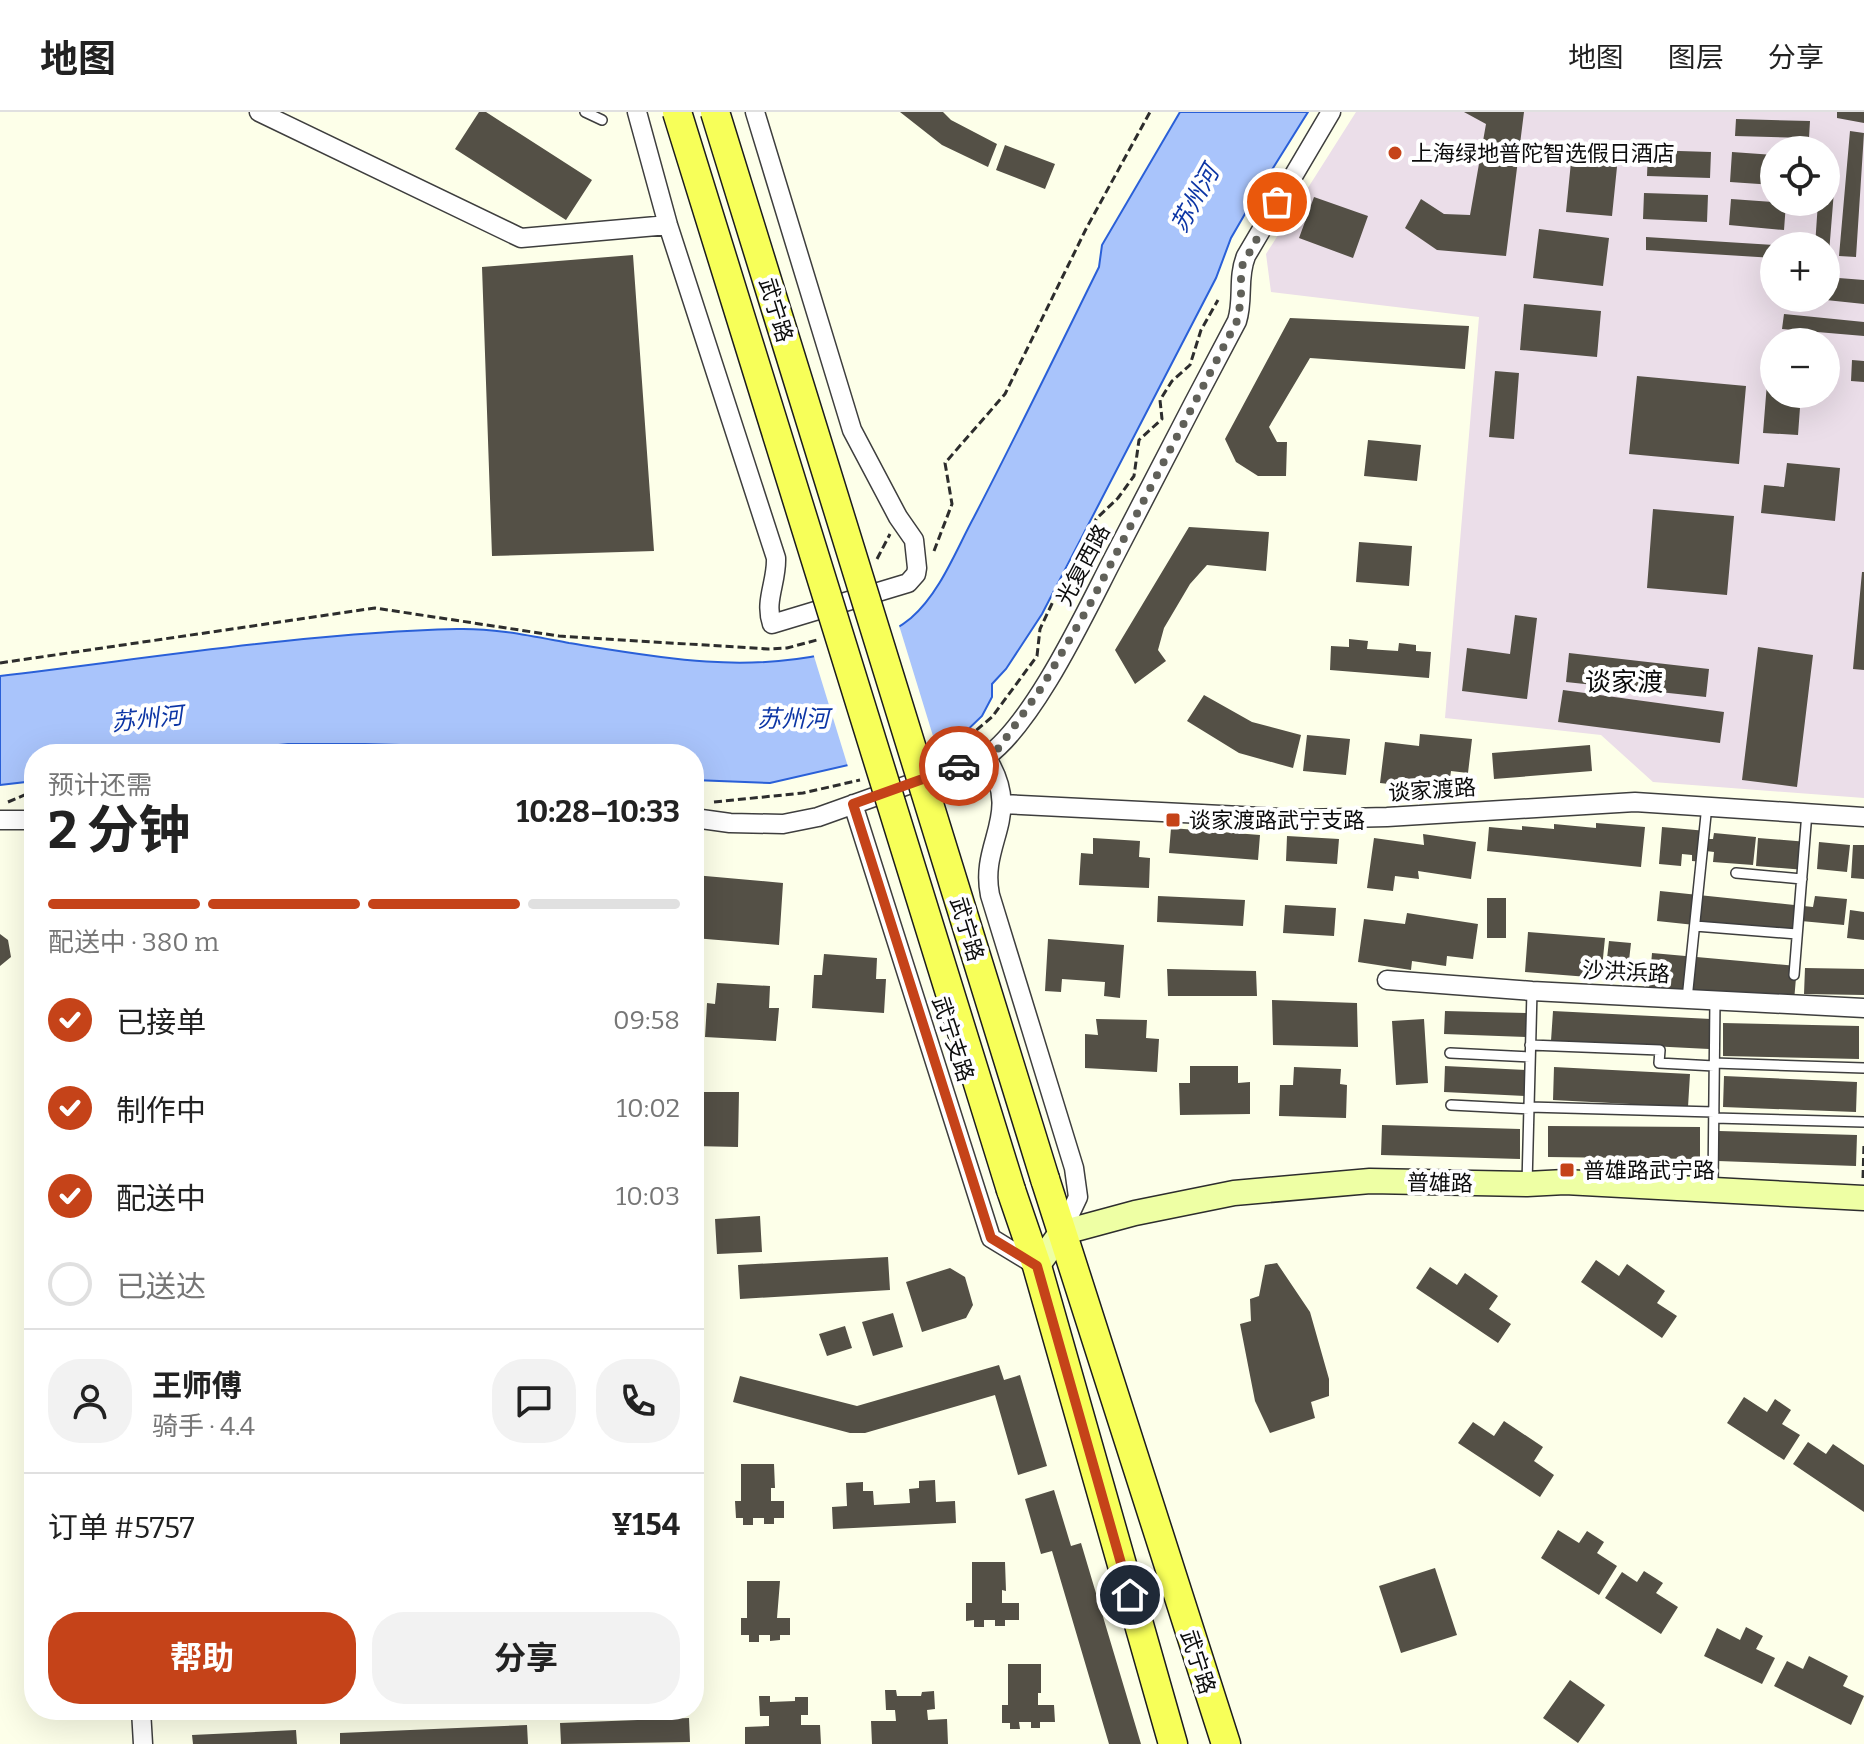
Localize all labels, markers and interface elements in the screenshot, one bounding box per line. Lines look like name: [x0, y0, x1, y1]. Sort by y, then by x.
text: 地图: [40, 36, 116, 82]
text: 地图: [1568, 41, 1624, 74]
text: 图层: [1668, 41, 1724, 74]
text: 分享: [1768, 41, 1824, 74]
map controls: [1760, 136, 1840, 408]
button: locate: [1760, 136, 1840, 216]
place label: 上海绿地普陀智选假日酒店: [1411, 140, 1675, 167]
marker: 上海绿地普陀智选假日酒店: [1386, 144, 1404, 162]
water label: 苏州河: [1165, 157, 1227, 237]
pin: [1243, 168, 1311, 236]
icon: bag: [1255, 180, 1299, 224]
button: +: [1760, 232, 1840, 312]
street label: 武宁路: [753, 274, 799, 346]
button: −: [1760, 328, 1840, 408]
street label: 光复西路: [1050, 520, 1116, 610]
district label: 谈家渡: [1585, 667, 1663, 698]
water label: 苏州河: [110, 701, 188, 737]
water label: 苏州河: [757, 705, 833, 733]
courier: [919, 726, 999, 806]
icon: car: [937, 744, 981, 788]
text: 预计还需: [48, 770, 152, 801]
street label: 谈家渡路: [1387, 773, 1477, 807]
text: 10:28–10:33: [516, 794, 680, 830]
text: 2 分钟: [48, 799, 191, 862]
place label: 谈家渡路武宁支路: [1189, 807, 1365, 834]
marker: 谈家渡路武宁支路: [1164, 811, 1182, 829]
street label: 武宁路: [944, 893, 990, 965]
text: 配送中 · 380 m: [48, 927, 219, 958]
street label: 沙洪浜路: [1581, 956, 1671, 988]
street label: 武宁支路: [927, 993, 979, 1085]
icon: check: [48, 998, 92, 1042]
text: 已接单: [116, 1005, 206, 1041]
text: 09:58: [613, 1005, 680, 1036]
icon: check: [48, 1086, 92, 1130]
text: 制作中: [116, 1093, 206, 1129]
text: 10:02: [616, 1093, 680, 1124]
place label: 普雄路武宁路: [1583, 1157, 1715, 1184]
marker: 普雄路武宁路: [1558, 1161, 1576, 1179]
street label: 普雄路: [1407, 1169, 1473, 1197]
icon: check: [48, 1174, 92, 1218]
text: 配送中: [116, 1181, 206, 1217]
text: 10:03: [616, 1181, 680, 1212]
text: 已送达: [116, 1269, 206, 1305]
button: person: [48, 1359, 132, 1443]
button: chat: [492, 1359, 576, 1443]
button: phone: [596, 1359, 680, 1443]
text: 王师傅: [152, 1368, 242, 1404]
text: 骑手 · 4.4: [152, 1411, 255, 1442]
text: ¥154: [612, 1507, 680, 1543]
text: 订单 #5757: [48, 1510, 195, 1546]
pin: [1096, 1561, 1164, 1629]
icon: home: [1108, 1573, 1152, 1617]
button: 帮助: [48, 1612, 356, 1704]
button: 分享: [372, 1612, 680, 1704]
street label: 武宁路: [1175, 1626, 1221, 1698]

